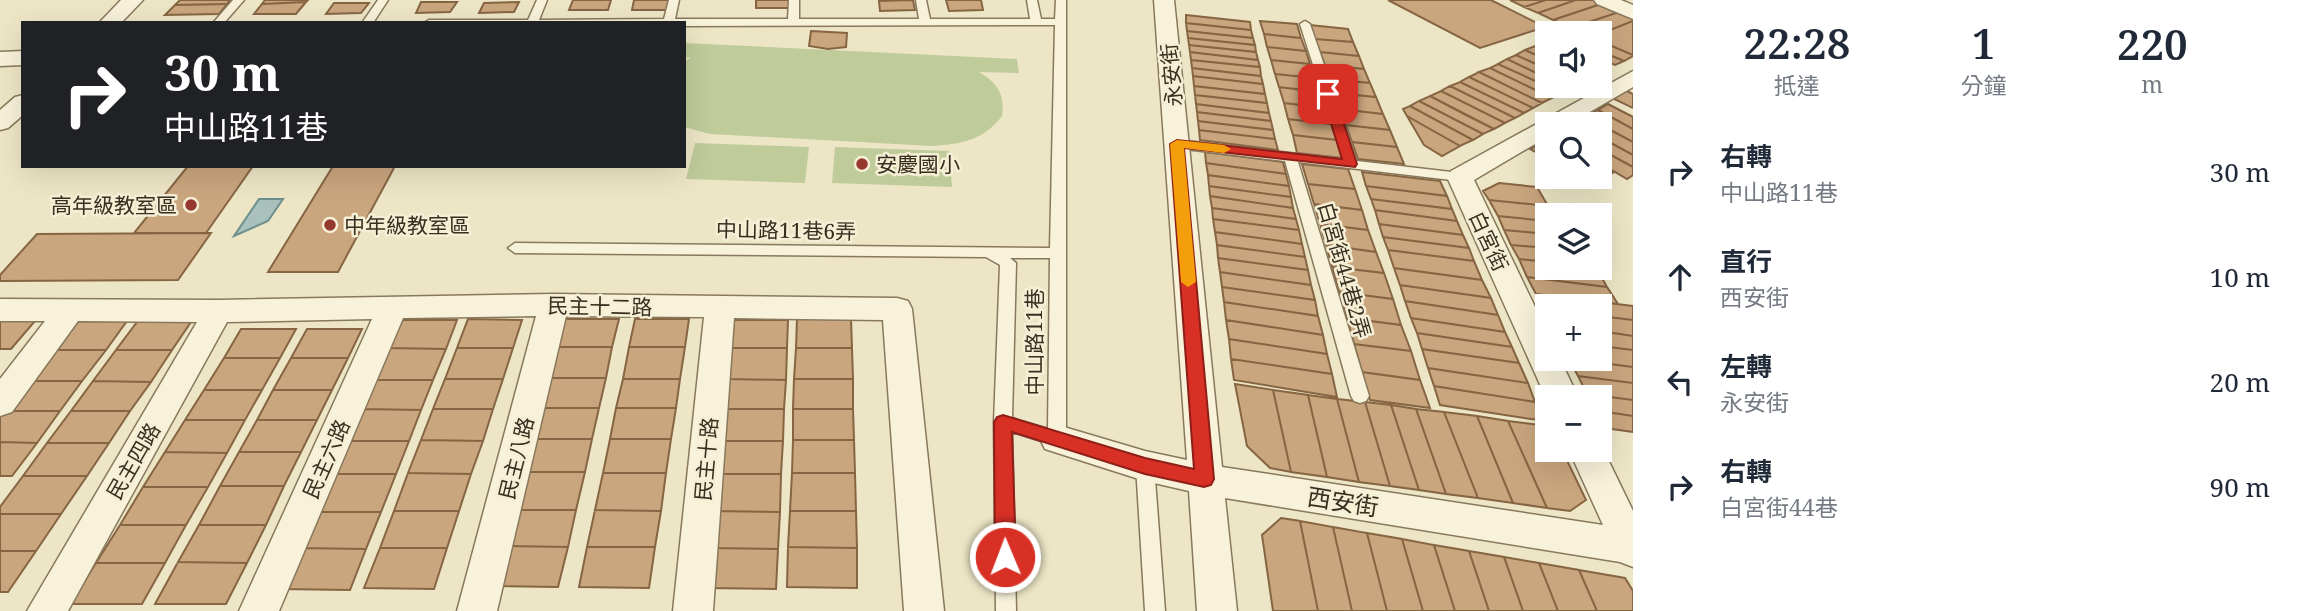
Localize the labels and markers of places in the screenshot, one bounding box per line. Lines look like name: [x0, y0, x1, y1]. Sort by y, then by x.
pin: [1298, 64, 1358, 124]
place label: 安慶國小: [876, 150, 960, 178]
marker: 安慶國小: [854, 156, 870, 172]
place label: 高年級教室區: [51, 191, 177, 219]
marker: 高年級教室區: [183, 197, 199, 213]
place label: 中年級教室區: [344, 211, 470, 239]
marker: 中年級教室區: [322, 217, 338, 233]

